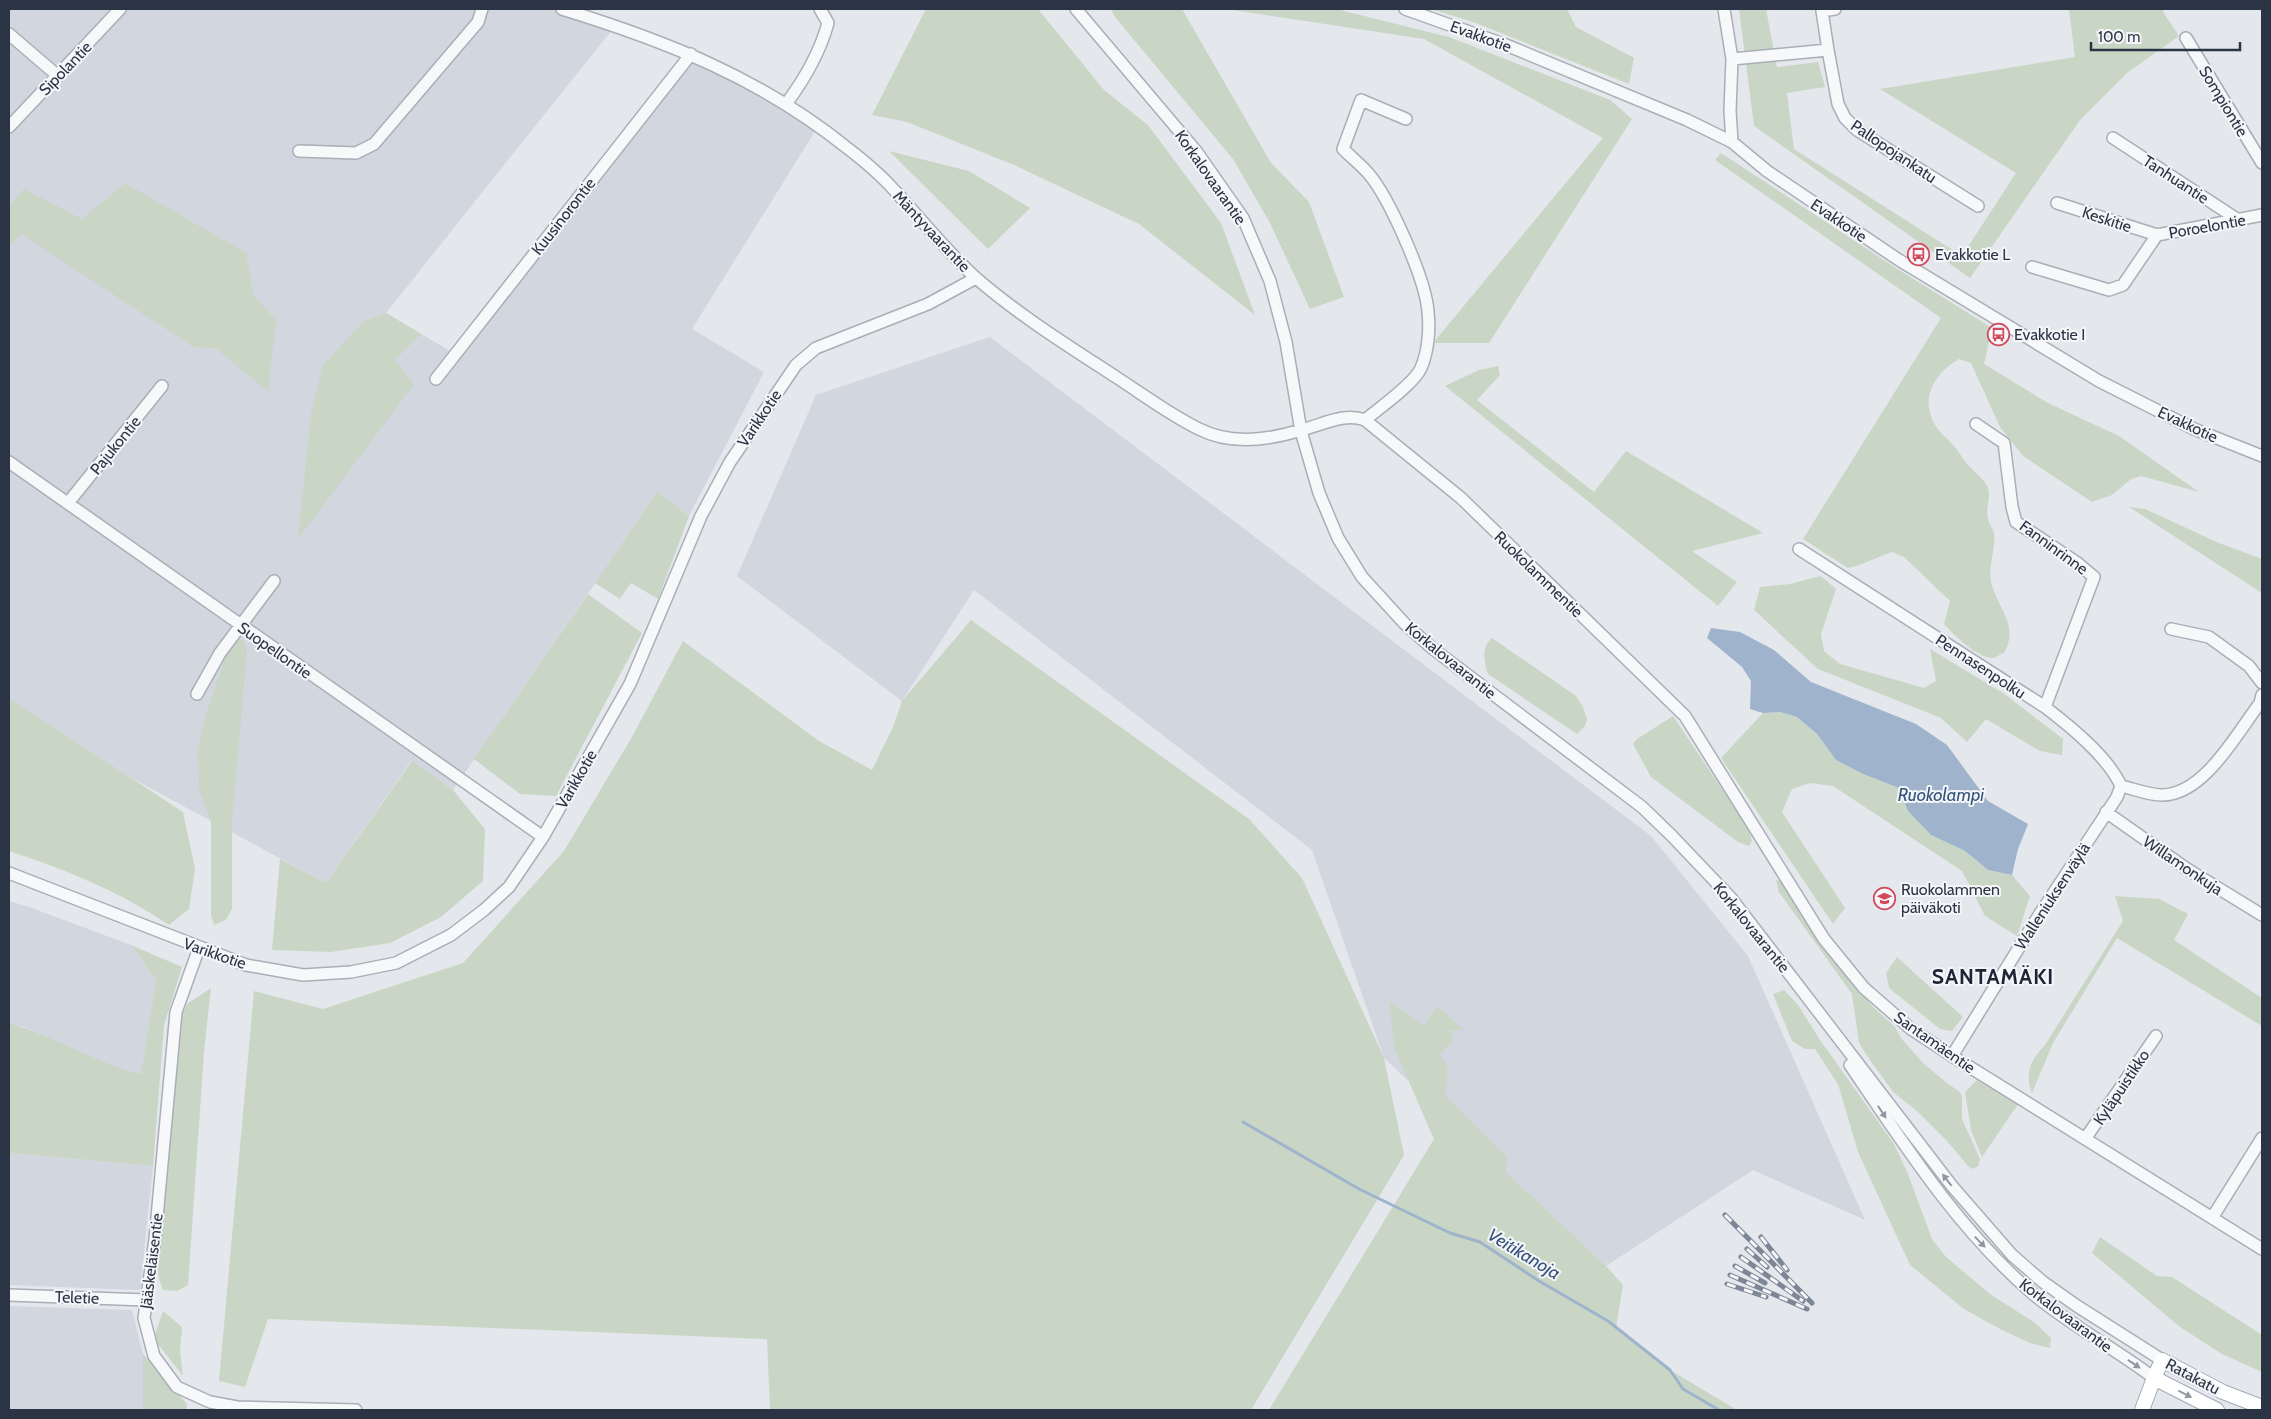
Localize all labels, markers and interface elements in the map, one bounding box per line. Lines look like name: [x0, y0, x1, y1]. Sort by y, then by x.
street label: Evakkotie: [1448, 17, 1514, 56]
scale bar: [2091, 20, 2240, 52]
text: 100 m: [2098, 28, 2140, 46]
street label: Sipolantie: [35, 37, 96, 99]
street label: Sompiontie: [2195, 62, 2252, 140]
street label: Pallopojankatu: [1847, 116, 1940, 187]
street label: Korkalovaarantie: [1171, 126, 1250, 228]
street label: Tanhuantie: [2139, 151, 2212, 208]
street label: Kuusinorontie: [527, 174, 599, 259]
street label: Mäntyvaarantie: [889, 187, 974, 276]
street label: Evakkotie: [1807, 195, 1870, 246]
street label: Keskitie: [2080, 203, 2134, 236]
street label: Poroelontie: [2167, 210, 2247, 243]
bus stop icon: Evakkotie L: [1907, 242, 1931, 266]
place label: Evakkotie L: [1935, 245, 2010, 264]
bus stop icon: Evakkotie I: [1986, 322, 2010, 346]
place label: Evakkotie I: [2014, 325, 2085, 344]
street label: Varikkotie: [733, 386, 785, 450]
street label: Evakkotie: [2155, 402, 2221, 447]
street label: Pajukontie: [86, 412, 145, 478]
street label: Fanninrinne: [2016, 516, 2092, 579]
street label: Ruokolammentie: [1490, 527, 1587, 621]
street label: Suopellontie: [234, 618, 315, 683]
street label: Korkalovaarantie: [1402, 618, 1500, 703]
street label: Pennasenpolku: [1932, 630, 2029, 703]
street label: Varikkotie: [552, 746, 601, 812]
water label: Ruokolampi: [1898, 784, 1985, 806]
street label: Willamonkuja: [2139, 832, 2226, 899]
street label: Walleniuksenväylä: [2011, 839, 2094, 953]
street label: Korkalovaarantie: [1709, 878, 1794, 976]
place label: Ruokolammen päiväkoti: [1901, 880, 2000, 917]
school or university icon: Ruokolammen päiväkoti: [1873, 886, 1897, 910]
street label: Varikkotie: [181, 934, 249, 973]
district label: SANTAMÄKI: [1932, 964, 2054, 989]
street label: Santamäentie: [1891, 1007, 1979, 1077]
street label: Kyläpuistikko: [2089, 1046, 2154, 1128]
one-way arrow: [1877, 1106, 1887, 1119]
one-way arrow: [1942, 1174, 1953, 1187]
street label: Jääskeläisentie: [136, 1212, 167, 1311]
water label: Veitikanoja: [1484, 1224, 1564, 1284]
one-way arrow: [1974, 1236, 1986, 1248]
street label: Korkalovaarantie: [2016, 1274, 2116, 1356]
street label: Teletie: [55, 1287, 99, 1308]
street label: Ratakatu: [2162, 1354, 2223, 1399]
one-way arrow: [2128, 1359, 2141, 1369]
one-way arrow: [2178, 1390, 2192, 1398]

